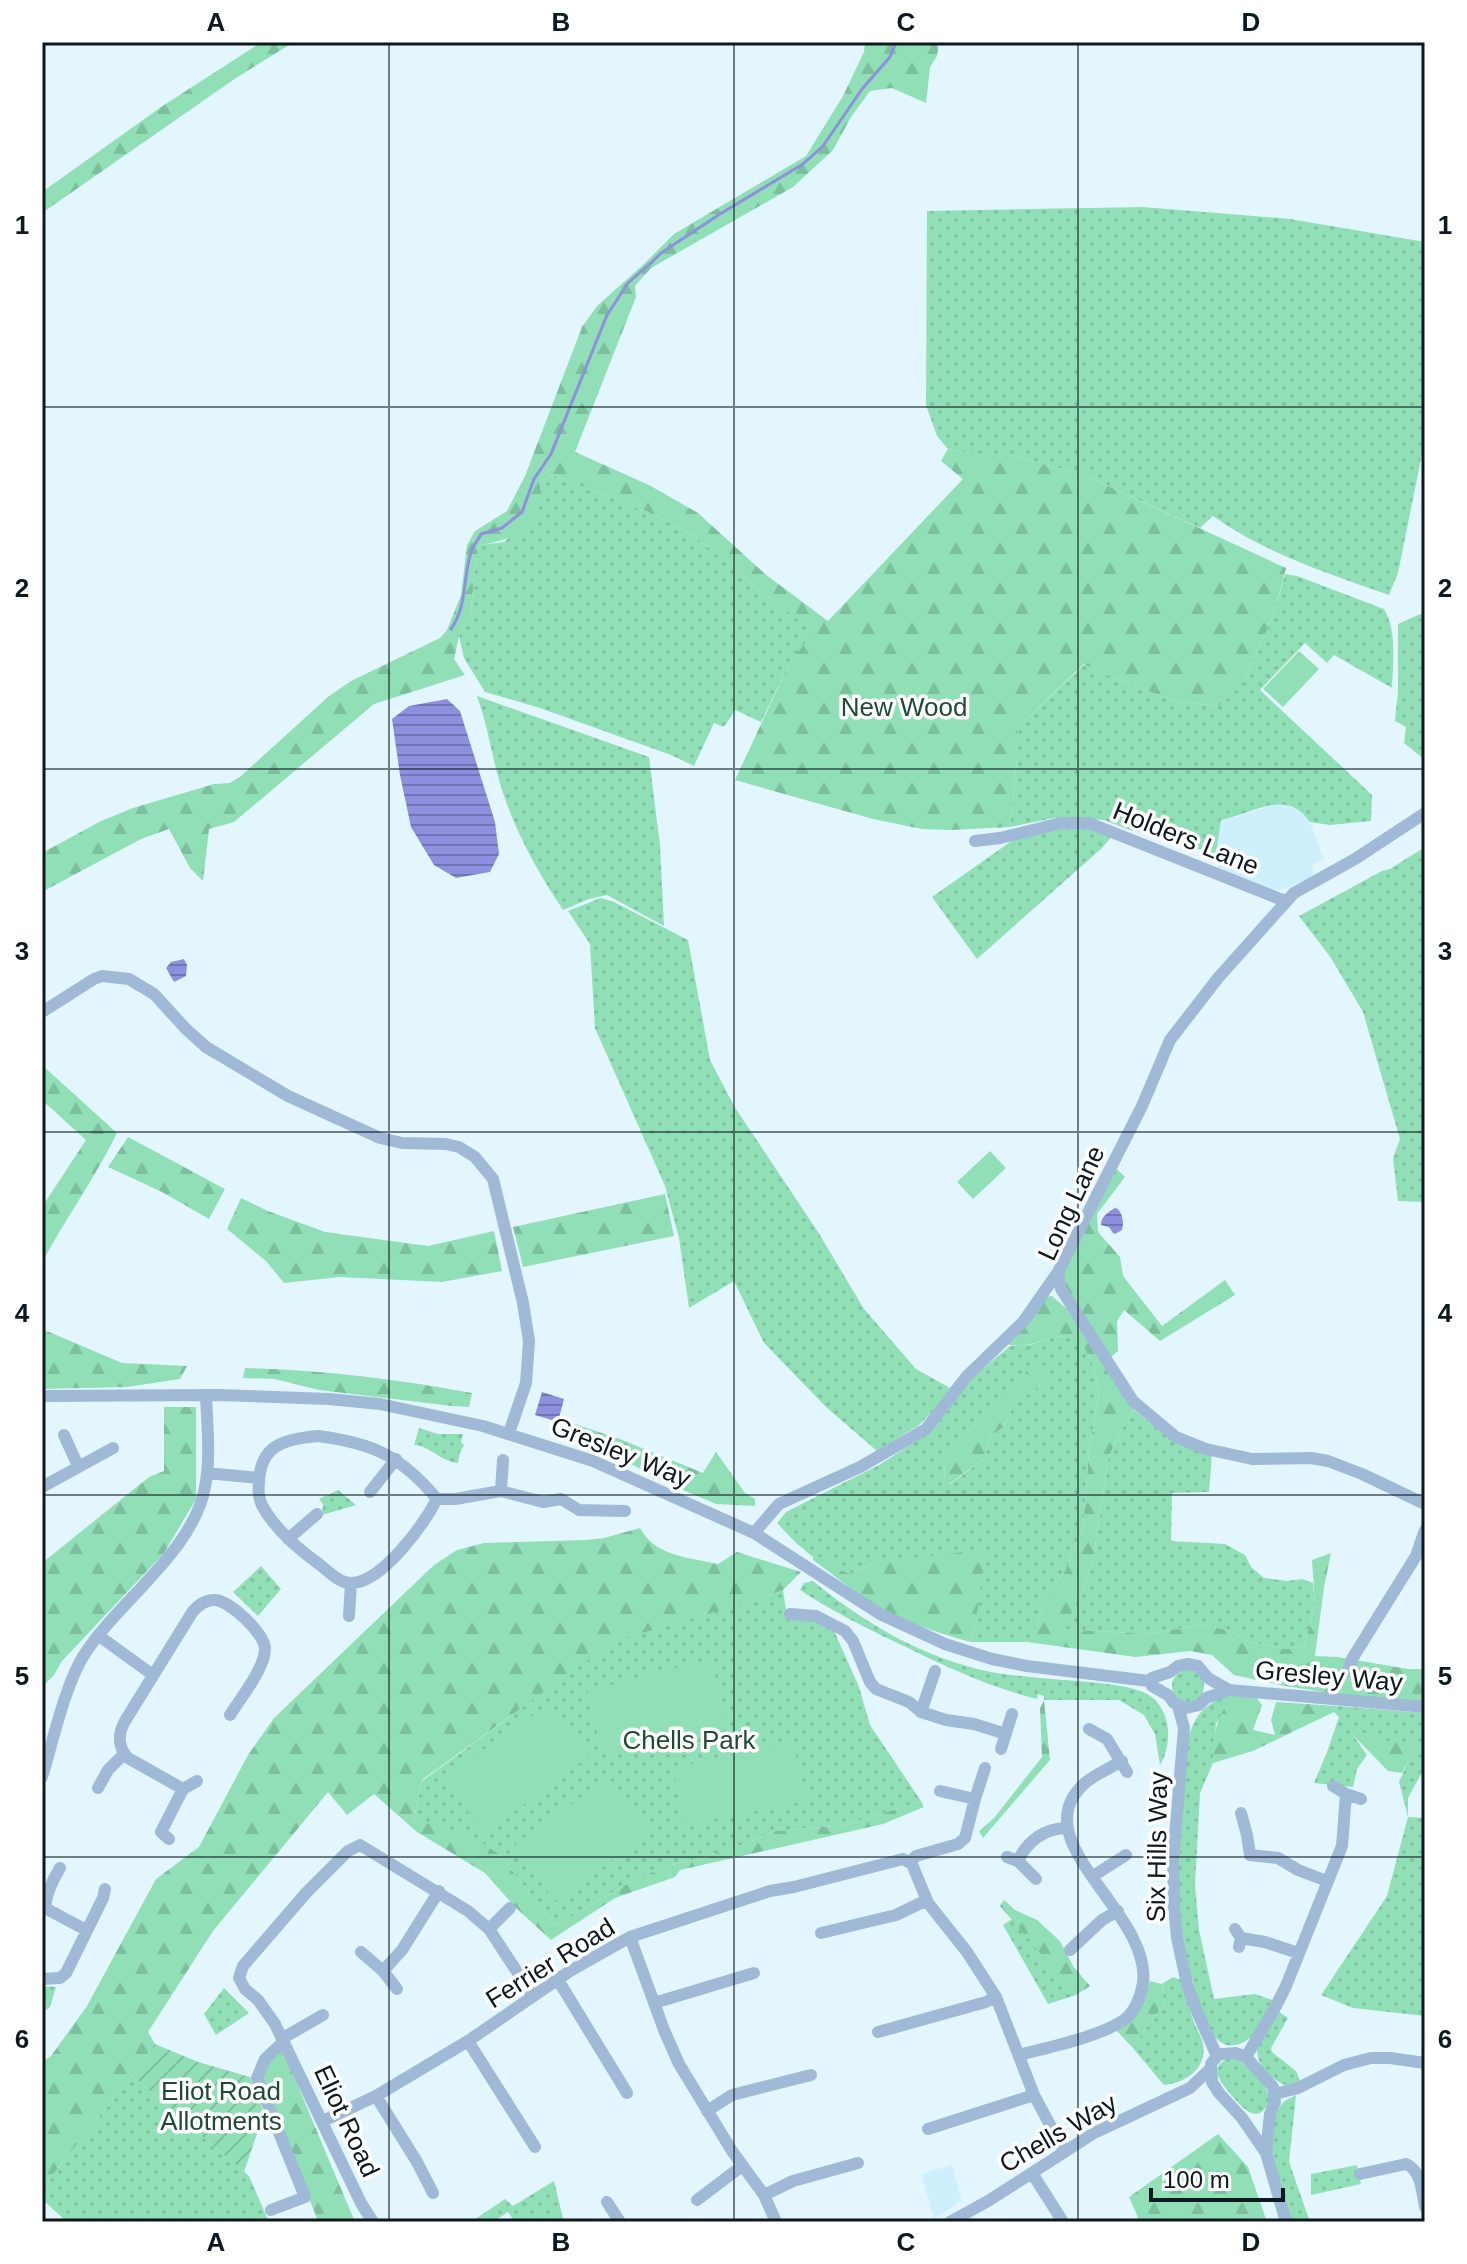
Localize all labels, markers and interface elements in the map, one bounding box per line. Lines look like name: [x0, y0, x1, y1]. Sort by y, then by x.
text: A: [207, 7, 226, 37]
text: B: [552, 7, 570, 37]
text: C: [897, 7, 916, 37]
text: D: [1242, 7, 1260, 37]
text: 1: [15, 210, 29, 240]
text: 1: [1438, 210, 1452, 240]
text: 2: [15, 573, 29, 603]
text: 2: [1438, 573, 1452, 603]
park label: New Wood: [841, 692, 967, 722]
street label: Holders Lane: [1109, 795, 1263, 881]
text: 3: [15, 936, 29, 966]
text: 3: [1438, 936, 1452, 966]
street label: Long Lane: [1031, 1141, 1111, 1265]
text: 4: [15, 1298, 30, 1328]
text: 4: [1438, 1298, 1453, 1328]
street label: Gresley Way: [547, 1410, 695, 1494]
street label: Gresley Way: [1254, 1655, 1404, 1697]
text: 5: [15, 1661, 29, 1691]
text: 5: [1438, 1661, 1452, 1691]
park label: Chells Park: [623, 1725, 756, 1755]
street label: Six Hills Way: [1141, 1771, 1173, 1923]
street label: Ferrier Road: [480, 1912, 620, 2014]
text: 6: [15, 2024, 29, 2054]
text: 6: [1438, 2024, 1452, 2054]
street label: Eliot Road: [308, 2060, 386, 2182]
park label: Eliot Road Allotments: [160, 2076, 282, 2136]
street label: Chells Way: [994, 2087, 1122, 2179]
scale bar: [1151, 2152, 1283, 2202]
text: 100 m: [1163, 2166, 1230, 2193]
text: A: [207, 2227, 226, 2257]
text: B: [552, 2227, 570, 2257]
text: C: [897, 2227, 916, 2257]
text: D: [1242, 2227, 1260, 2257]

